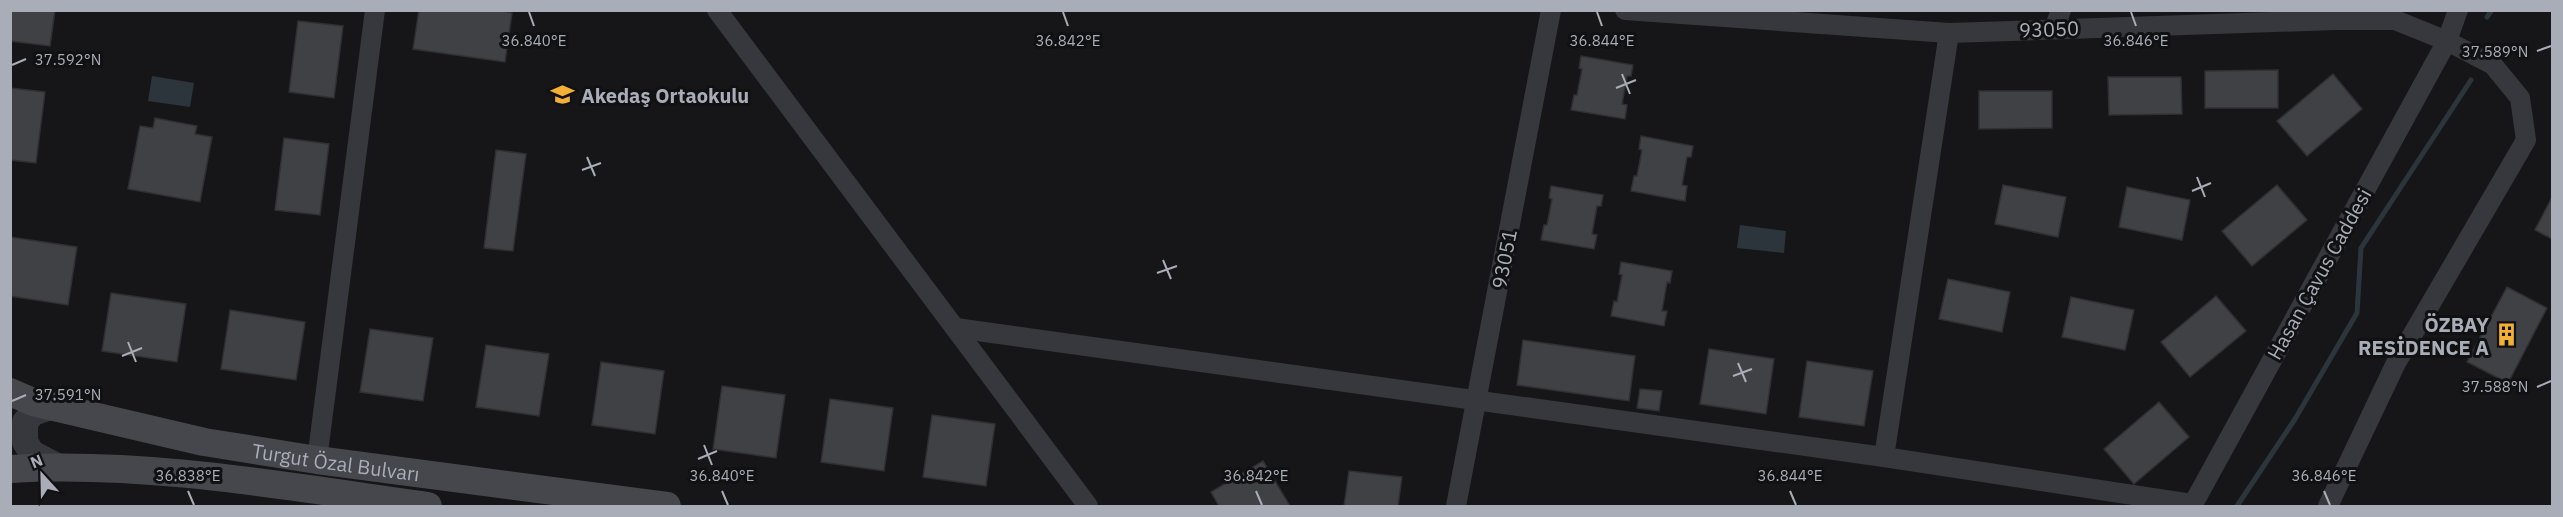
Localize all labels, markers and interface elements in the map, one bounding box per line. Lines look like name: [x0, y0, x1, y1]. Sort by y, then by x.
street label: 93050: [2019, 14, 2079, 44]
text: 36.840°E: [502, 31, 566, 50]
text: 36.842°E: [1036, 31, 1100, 50]
text: 36.844°E: [1570, 31, 1634, 50]
text: 36.846°E: [2104, 31, 2168, 50]
text: 37.589°N: [2462, 42, 2528, 61]
text: 37.592°N: [35, 50, 101, 69]
school or university icon: Akedaş Ortaokulu: [550, 82, 576, 108]
place label: Akedaş Ortaokulu: [581, 82, 749, 109]
street label: Hasan Çavus Caddesi: [2261, 184, 2377, 364]
street label: 93051: [1485, 227, 1523, 291]
place label: ÖZBAY RESİDENCE A: [2358, 311, 2489, 361]
building icon: ÖZBAY RESİDENCE A: [2494, 322, 2520, 348]
text: 37.588°N: [2462, 377, 2528, 396]
text: 37.591°N: [35, 385, 101, 404]
street label: Turgut Özal Bulvarı: [250, 436, 421, 487]
north arrow: [12, 445, 72, 505]
text: N: [27, 450, 46, 473]
text: 36.838°E: [156, 466, 220, 485]
text: 36.840°E: [690, 466, 754, 485]
text: 36.842°E: [1224, 466, 1288, 485]
text: 36.844°E: [1758, 466, 1822, 485]
text: 36.846°E: [2292, 466, 2356, 485]

